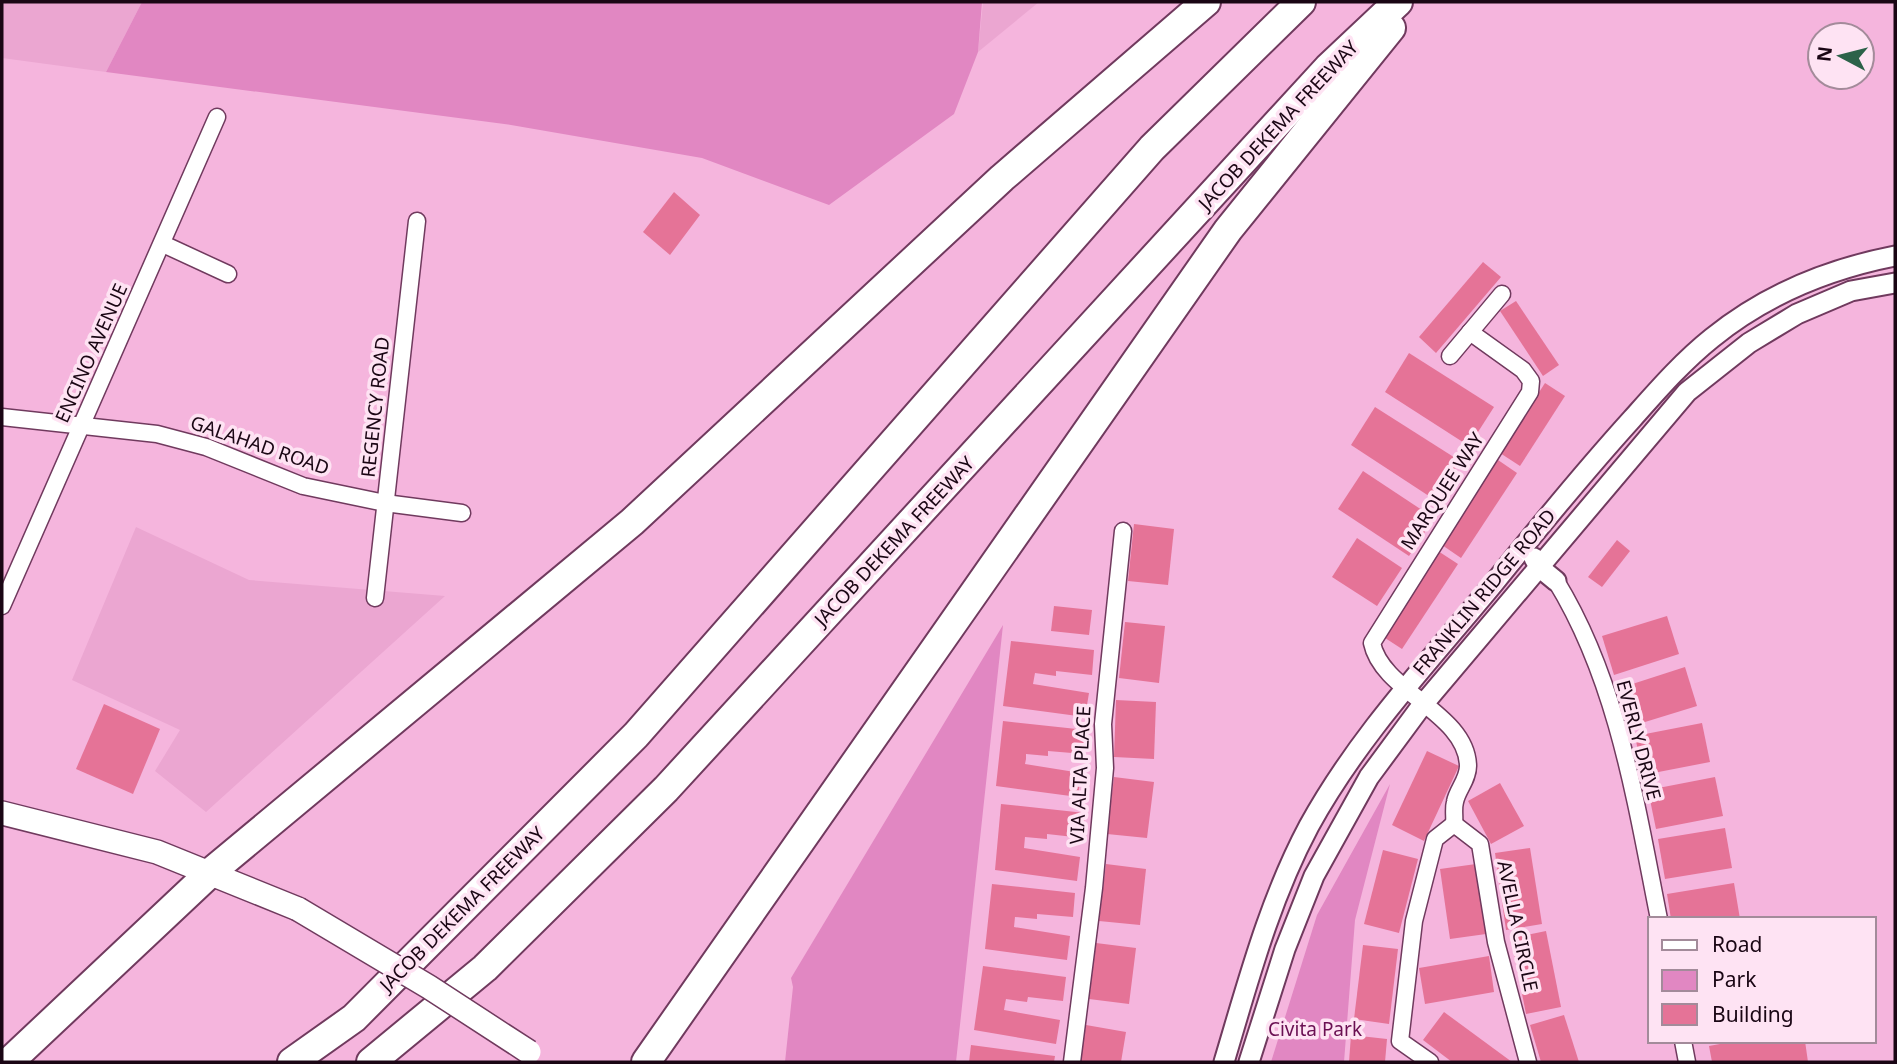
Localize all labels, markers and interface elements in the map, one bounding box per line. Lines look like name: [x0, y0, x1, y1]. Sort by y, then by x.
north arrow: [1806, 21, 1876, 91]
street label: JACOB DEKEMA FREEWAY: [1191, 34, 1364, 217]
text: N: [1810, 45, 1838, 63]
street label: ENCINO AVENUE: [49, 279, 133, 427]
street label: REGENCY ROAD: [355, 335, 395, 479]
street label: GALAHAD ROAD: [187, 409, 333, 481]
street label: MARQUEE WAY: [1394, 427, 1490, 555]
street label: JACOB DEKEMA FREEWAY: [807, 450, 980, 633]
street label: FRANKLIN RIDGE ROAD: [1407, 503, 1561, 681]
street label: EVERLY DRIVE: [1610, 677, 1668, 803]
street label: VIA ALTA PLACE: [1063, 705, 1097, 845]
street label: JACOB DEKEMA FREEWAY: [372, 821, 550, 999]
street label: AVELLA CIRCLE: [1491, 858, 1545, 994]
legend: [1648, 917, 1876, 1043]
text: Road: [1712, 930, 1762, 958]
text: Park: [1712, 965, 1757, 993]
text: Building: [1712, 1000, 1794, 1028]
park label: Civita Park: [1268, 1016, 1362, 1042]

